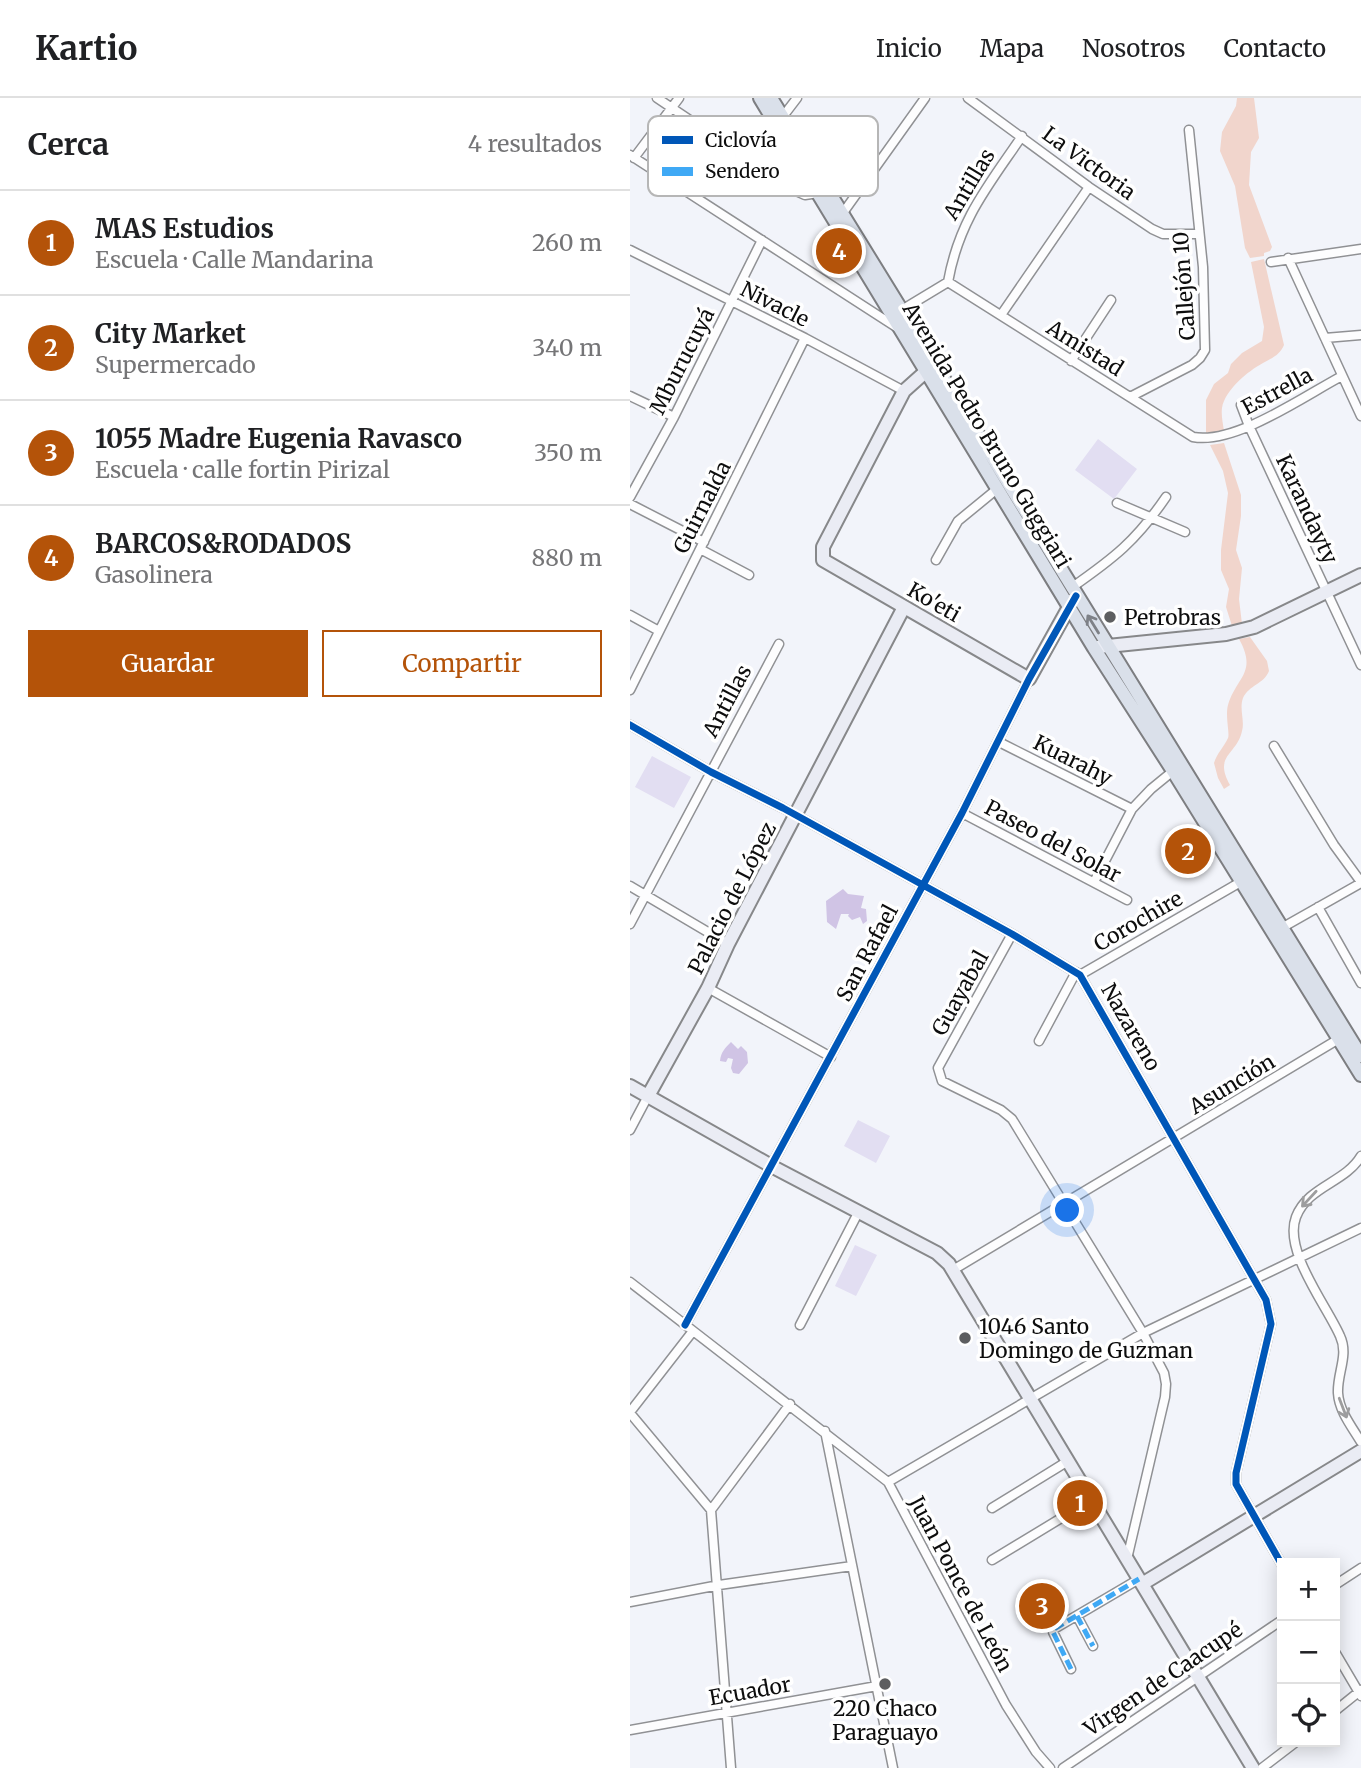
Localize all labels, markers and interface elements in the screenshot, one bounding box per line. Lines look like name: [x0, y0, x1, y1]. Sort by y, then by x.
text: Kartio: [35, 28, 138, 69]
text: Inicio: [876, 33, 942, 64]
text: Mapa: [980, 33, 1044, 64]
text: Nosotros: [1082, 33, 1186, 64]
text: Contacto: [1224, 33, 1326, 64]
legend: [648, 116, 878, 196]
street label: La Victoria: [1037, 120, 1141, 206]
text: Cerca: [28, 125, 109, 163]
text: Ciclovía: [705, 128, 777, 152]
text: 4 resultados: [468, 129, 602, 158]
street label: Antillas: [937, 144, 1001, 225]
text: Sendero: [705, 159, 780, 183]
text: MAS Estudios: [95, 212, 274, 245]
pin: 4: [816, 225, 862, 277]
text: 1: [46, 228, 56, 257]
text: 260 m: [532, 228, 602, 257]
street label: Callejón 10: [1167, 231, 1201, 341]
text: Escuela · Calle Mandarina: [95, 245, 374, 274]
street label: Nivacle: [736, 275, 814, 333]
street label: Avenida Pedro Bruno Guggiari: [896, 297, 1077, 573]
street label: Mburucuyá: [644, 303, 720, 419]
street label: Amistad: [1041, 313, 1129, 382]
text: City Market: [95, 317, 246, 350]
text: 2: [44, 333, 58, 362]
text: 340 m: [532, 333, 602, 362]
text: Supermercado: [95, 350, 256, 379]
street label: Estrella: [1237, 361, 1317, 421]
text: 1055 Madre Eugenia Ravasco: [95, 422, 462, 455]
text: 3: [44, 438, 58, 467]
text: 350 m: [534, 438, 602, 467]
street label: Karandayty: [1270, 450, 1344, 569]
text: Escuela · calle fortin Pirizal: [95, 455, 390, 484]
street label: Guirnalda: [667, 456, 737, 558]
text: BARCOS&RODADOS: [95, 527, 351, 560]
text: 4: [44, 543, 58, 572]
text: 880 m: [532, 543, 602, 572]
text: Gasolinera: [95, 560, 213, 589]
street label: Ko'eti: [903, 576, 966, 628]
place label: Petrobras: [1124, 604, 1221, 631]
marker: Petrobras: [1102, 609, 1118, 625]
one-way arrow: [1085, 614, 1099, 634]
button: Guardar: [28, 630, 308, 697]
button: Compartir: [322, 630, 602, 697]
street label: Antillas: [696, 660, 757, 743]
street label: Kuarahy: [1029, 729, 1118, 792]
street label: Paseo del Solar: [980, 794, 1126, 888]
street label: Palacio de López: [682, 817, 782, 979]
pin: 2: [1165, 825, 1211, 877]
street label: Corochire: [1089, 885, 1187, 957]
street label: San Rafael: [830, 900, 904, 1006]
street label: Guayabal: [926, 945, 995, 1040]
street label: Nazareno: [1095, 978, 1167, 1076]
street label: Asunción: [1183, 1048, 1280, 1121]
one-way arrow: [1301, 1190, 1318, 1207]
your location: [1050, 1193, 1084, 1227]
place label: 1046 Santo Domingo de Guzman: [979, 1313, 1193, 1364]
marker: 1046 Santo Domingo de Guzman: [957, 1330, 973, 1346]
one-way arrow: [1337, 1397, 1350, 1418]
pin: 1: [1057, 1477, 1103, 1529]
street label: Juan Ponce de León: [903, 1490, 1019, 1677]
map controls: [1277, 1558, 1340, 1747]
button: +: [1277, 1558, 1340, 1621]
pin: 3: [1019, 1580, 1065, 1632]
street label: Virgen de Caacupé: [1078, 1616, 1247, 1743]
button: −: [1277, 1621, 1340, 1684]
street label: Ecuador: [707, 1671, 793, 1711]
marker: 220 Chaco Paraguayo: [877, 1676, 893, 1692]
button: locate: [1277, 1684, 1340, 1747]
place label: 220 Chaco Paraguayo: [832, 1695, 938, 1746]

